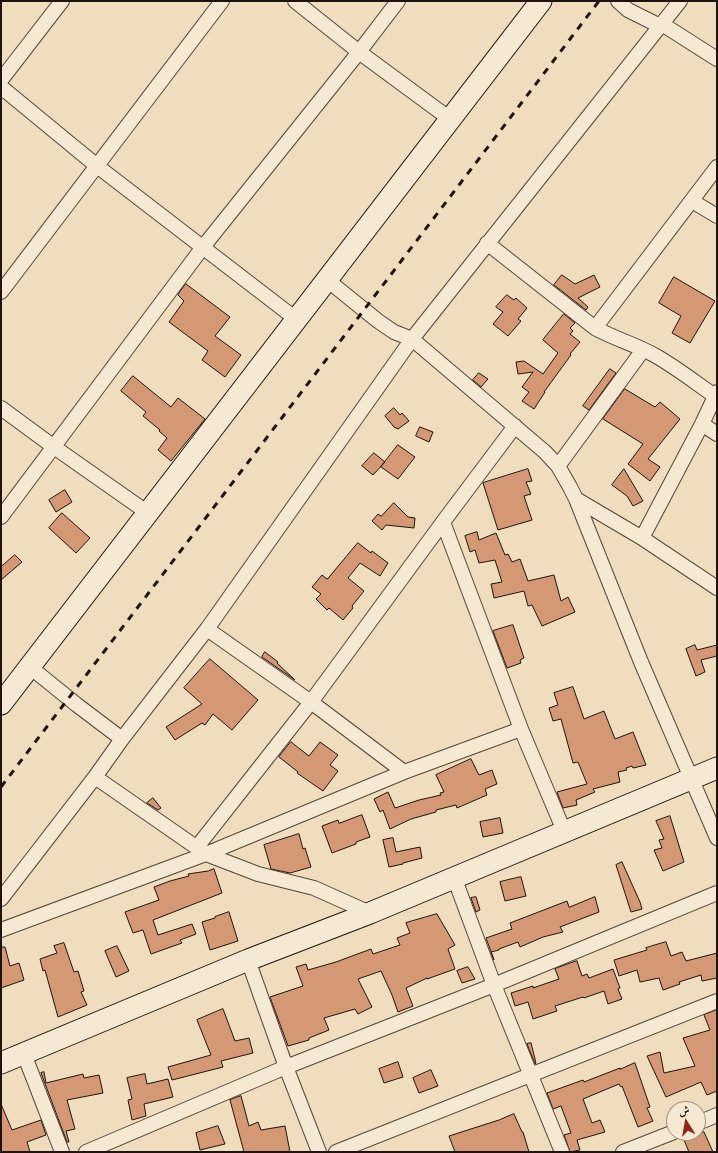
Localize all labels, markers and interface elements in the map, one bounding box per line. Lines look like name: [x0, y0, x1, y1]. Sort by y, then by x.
north arrow: [666, 1101, 706, 1141]
text: ش: [677, 1102, 691, 1118]

